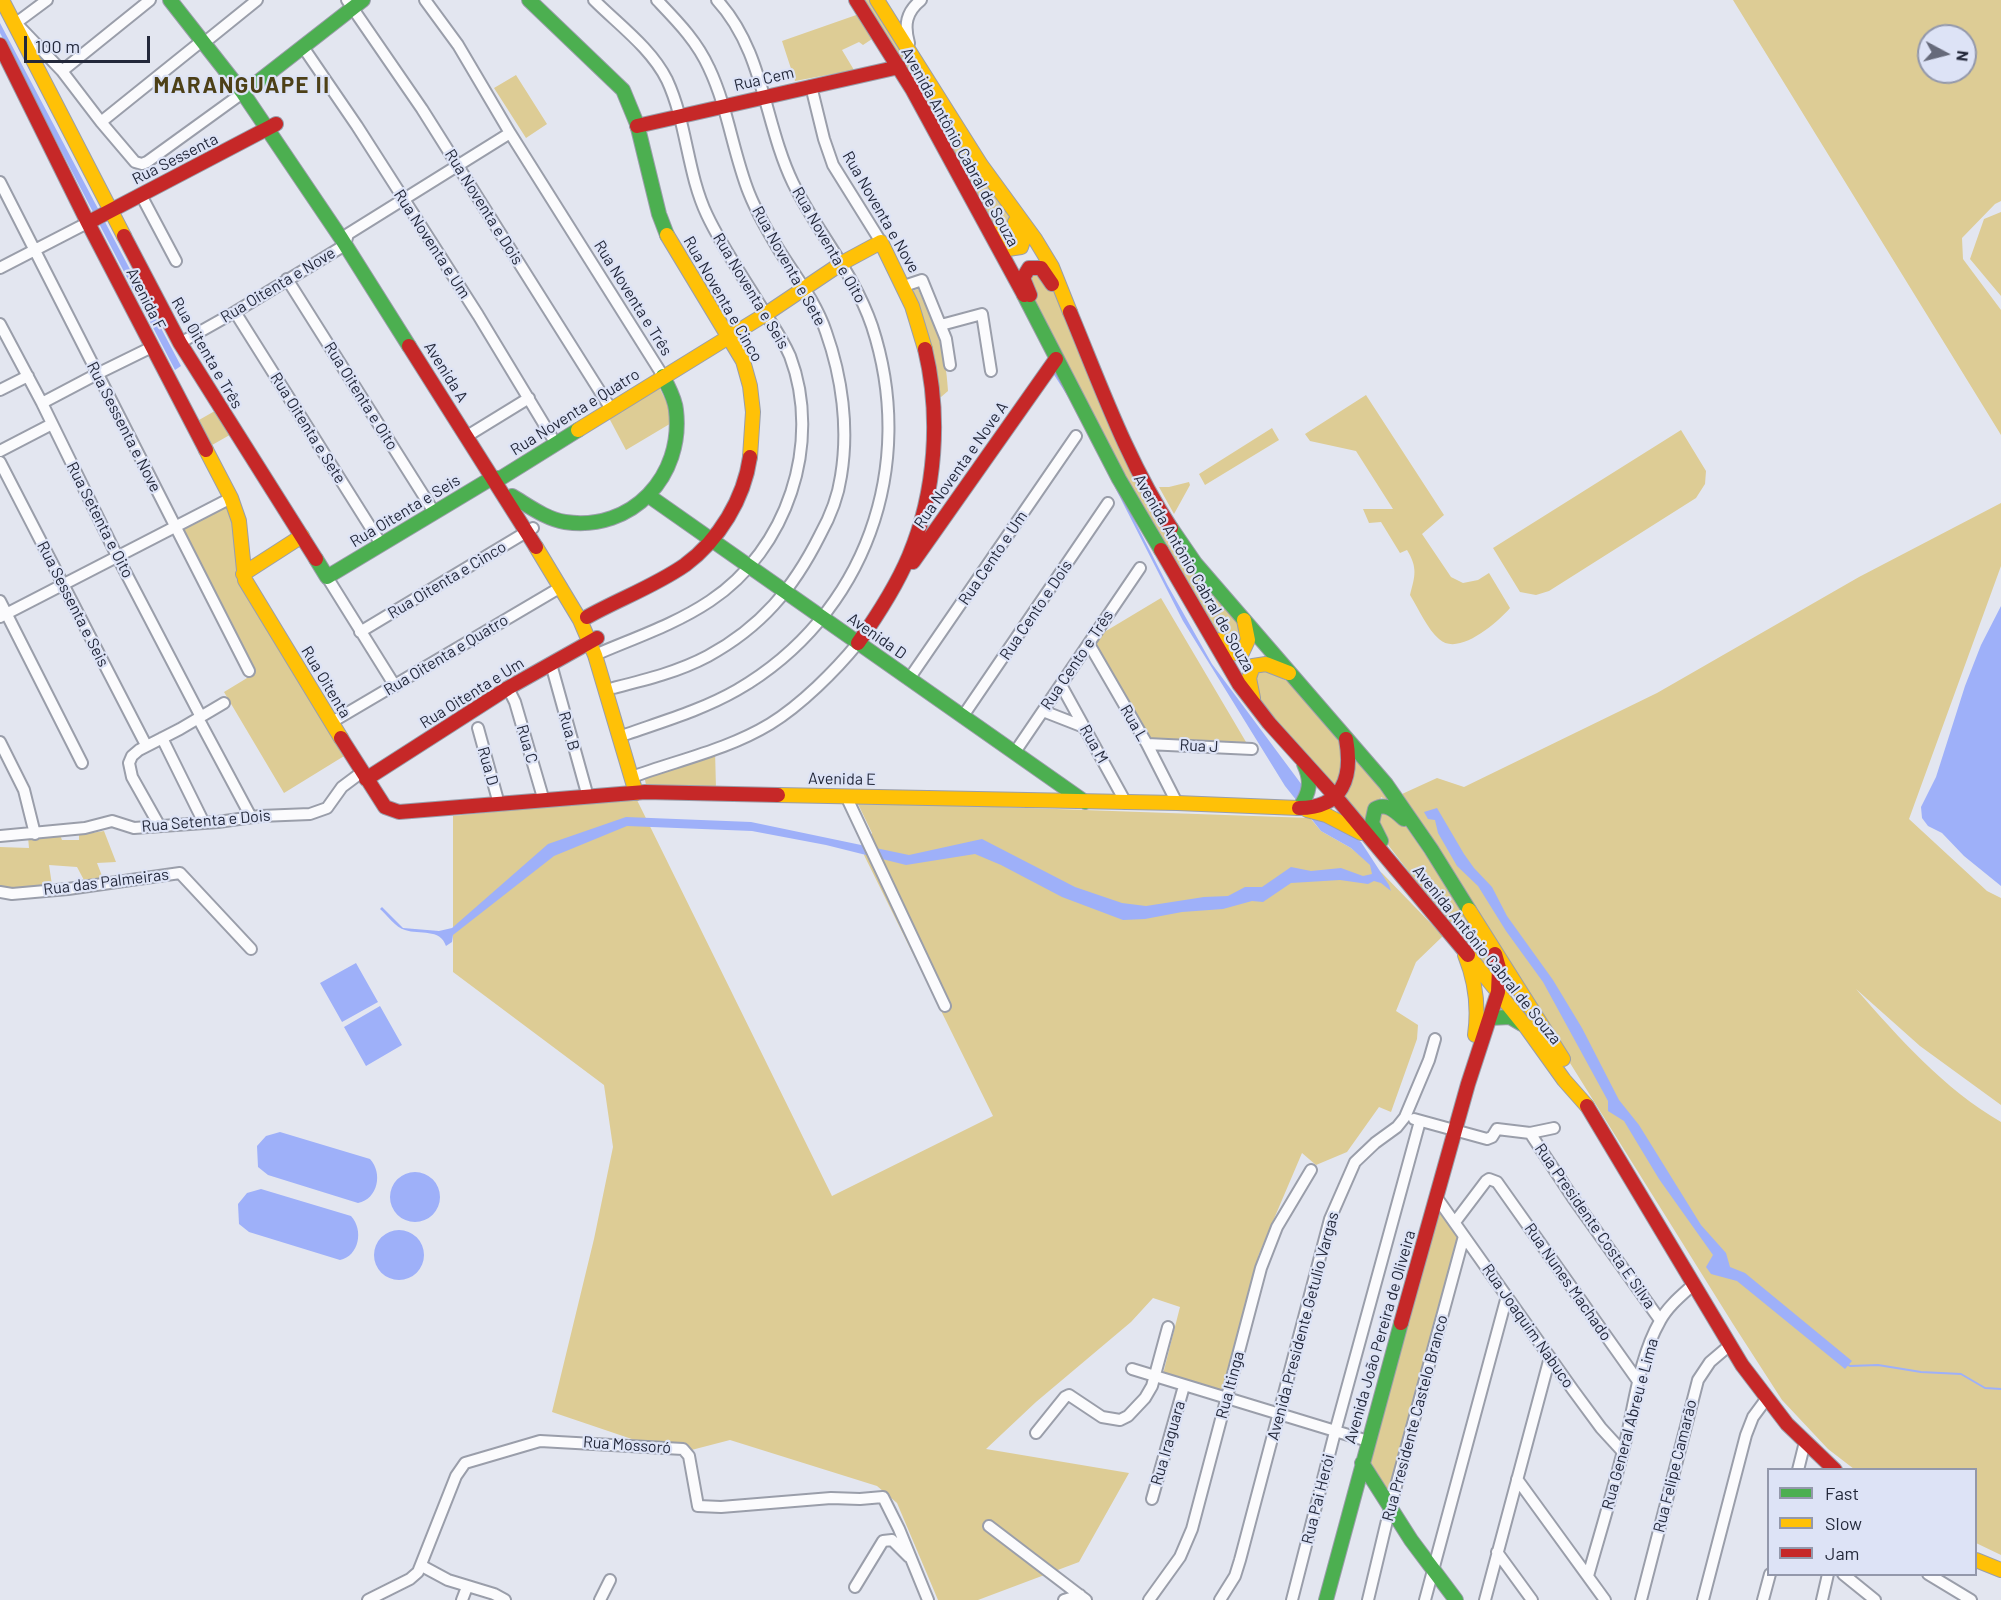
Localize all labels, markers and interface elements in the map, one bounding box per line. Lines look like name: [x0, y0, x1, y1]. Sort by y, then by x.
scale bar: [27, 24, 153, 62]
north arrow: [1917, 24, 1977, 84]
text: 100 m: [35, 35, 80, 57]
street label: Avenida Antônio Cabral de Souza: [897, 44, 1023, 250]
text: N: [1953, 50, 1973, 62]
street label: Rua Cem: [732, 63, 796, 95]
district label: MARANGUAPE II: [154, 73, 330, 99]
street label: Rua Sessenta: [129, 129, 221, 189]
street label: Rua Noventa e Dois: [441, 146, 527, 268]
street label: Rua Noventa e Nove: [838, 148, 924, 276]
street label: Rua Noventa e Oito: [788, 184, 870, 306]
street label: Rua Noventa e Um: [390, 186, 474, 302]
street label: Rua Noventa e Sete: [748, 203, 830, 329]
street label: Rua Noventa e Seis: [709, 229, 793, 353]
street label: Rua Noventa e Cinco: [679, 233, 767, 365]
street label: Rua Noventa e Três: [590, 237, 676, 359]
street label: Rua Oitenta e Nove: [217, 243, 339, 327]
street label: Avenida F: [122, 265, 170, 333]
street label: Rua Oitenta e Três: [167, 294, 247, 412]
street label: Rua Oitenta e Oito: [320, 338, 402, 454]
street label: Avenida A: [420, 338, 472, 406]
street label: Rua Sessenta e Nove: [83, 359, 165, 495]
street label: Rua Noventa e Quatro: [507, 364, 643, 460]
street label: Rua Oitenta e Sete: [266, 369, 350, 487]
street label: Rua Noventa e Nove A: [910, 398, 1012, 532]
street label: Rua Setenta e Oito: [63, 459, 137, 581]
street label: Rua Oitenta e Seis: [346, 471, 464, 551]
street label: Avenida Antônio Cabral de Souza: [1129, 471, 1259, 675]
street label: Rua Cento e Um: [954, 507, 1032, 609]
street label: Rua Oitenta e Cinco: [384, 537, 510, 623]
street label: Rua Sessenta e Seis: [33, 538, 113, 670]
street label: Rua Cento e Dois: [996, 556, 1076, 664]
street label: Rua Cento e Três: [1037, 607, 1117, 713]
street label: Avenida D: [844, 609, 910, 663]
street label: Rua Oitenta e Quatro: [380, 610, 512, 700]
street label: Rua Oitenta: [297, 643, 355, 721]
street label: Rua Oitenta e Um: [416, 653, 528, 733]
street label: Rua L: [1116, 701, 1152, 745]
street label: Rua B: [554, 709, 584, 753]
street label: Rua M: [1076, 721, 1112, 767]
street label: Rua C: [512, 722, 542, 766]
street label: Rua J: [1179, 735, 1219, 757]
street label: Rua D: [473, 744, 503, 788]
street label: Avenida E: [808, 769, 876, 789]
street label: Rua Setenta e Dois: [141, 806, 271, 836]
street label: Avenida Antônio Cabral de Souza: [1409, 862, 1565, 1048]
street label: Rua das Palmeiras: [42, 865, 170, 899]
street label: Rua Presidente Costa E Silva: [1531, 1140, 1659, 1312]
street label: Avenida Presidente Getulio Vargas: [1263, 1210, 1343, 1442]
street label: Rua Nunes Machado: [1520, 1220, 1616, 1344]
street label: Avenida João Pereira de Oliveira: [1340, 1228, 1420, 1446]
street label: Rua Joaquim Nabuco: [1478, 1260, 1578, 1392]
street label: Rua Presidente Castelo Branco: [1378, 1313, 1452, 1523]
street label: Rua General Abreu e Lima: [1598, 1336, 1662, 1512]
street label: Rua Itinga: [1212, 1349, 1248, 1421]
street label: Rua Felipe Camarão: [1649, 1397, 1701, 1535]
street label: Rua Iraguara: [1147, 1398, 1189, 1488]
street label: Rua Mossoró: [582, 1432, 672, 1458]
street label: Rua Pai Herói: [1298, 1452, 1338, 1546]
legend: [1767, 1468, 1977, 1576]
text: Fast: [1825, 1482, 1859, 1504]
text: Slow: [1825, 1512, 1862, 1534]
text: Jam: [1825, 1542, 1859, 1564]

